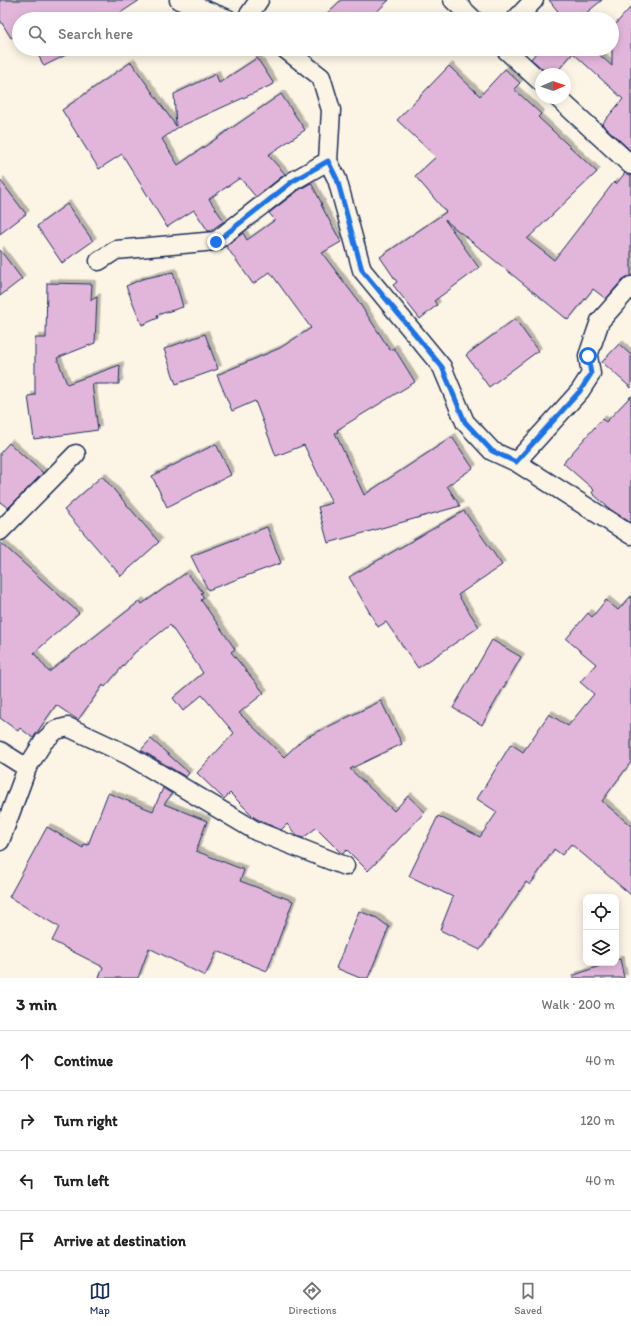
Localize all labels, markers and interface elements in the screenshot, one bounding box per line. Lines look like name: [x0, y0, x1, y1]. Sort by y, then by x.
search box: [12, 12, 619, 56]
icon: search: [26, 23, 48, 45]
text: Search here: [58, 25, 133, 43]
north arrow: [535, 68, 571, 104]
route end: [207, 233, 225, 251]
route start: [579, 347, 597, 365]
map controls: [583, 894, 619, 966]
button: locate: [583, 894, 619, 930]
button: layers: [583, 930, 619, 966]
text: 3 min: [16, 994, 57, 1014]
text: Walk · 200 m: [542, 997, 615, 1012]
icon: ahead: [16, 1050, 38, 1072]
text: Continue: [54, 1052, 113, 1070]
text: 40 m: [585, 1053, 615, 1068]
icon: right: [16, 1110, 38, 1132]
text: Turn right: [54, 1112, 118, 1130]
text: 120 m: [580, 1113, 615, 1128]
icon: left: [16, 1170, 38, 1192]
text: Turn left: [54, 1172, 109, 1190]
text: 40 m: [585, 1173, 615, 1188]
icon: arrive: [16, 1230, 38, 1252]
text: Arrive at destination: [54, 1232, 186, 1250]
tab: Map: [89, 1280, 111, 1317]
tab: Directions: [288, 1280, 337, 1317]
tab: Saved: [514, 1280, 542, 1317]

